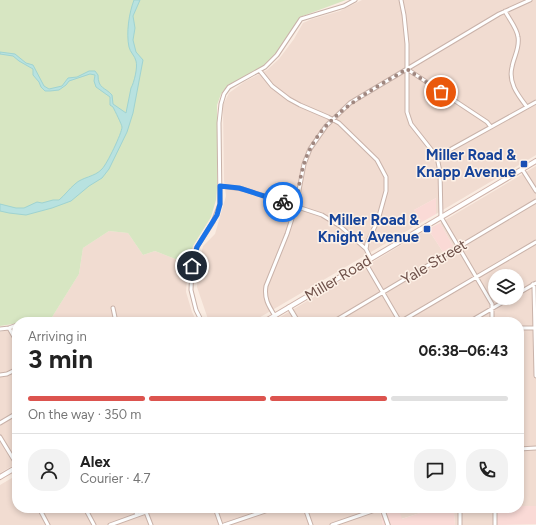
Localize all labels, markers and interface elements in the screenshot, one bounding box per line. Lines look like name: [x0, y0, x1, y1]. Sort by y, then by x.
pin: [424, 75, 458, 109]
icon: bag: [430, 81, 452, 103]
place label: Miller Road & Knapp Avenue: [416, 146, 517, 181]
marker: Miller Road & Knapp Avenue: [519, 159, 529, 169]
courier: [263, 182, 303, 222]
icon: bike: [272, 191, 294, 213]
place label: Miller Road & Knight Avenue: [318, 211, 420, 246]
marker: Miller Road & Knight Avenue: [422, 224, 432, 234]
street label: Yale Street: [398, 235, 470, 289]
pin: [175, 249, 209, 283]
street label: Miller Road: [302, 251, 374, 305]
icon: home: [181, 255, 203, 277]
map controls: [488, 269, 524, 305]
button: layers: [488, 269, 524, 305]
text: Arriving in: [28, 329, 87, 344]
text: 06:38–06:43: [419, 342, 508, 360]
text: 3 min: [28, 343, 93, 375]
text: On the way · 350 m: [28, 407, 141, 422]
button: person: [28, 449, 70, 491]
button: chat: [414, 449, 456, 491]
button: phone: [466, 449, 508, 491]
text: Alex: [80, 453, 110, 471]
text: Courier · 4.7: [80, 471, 151, 486]

